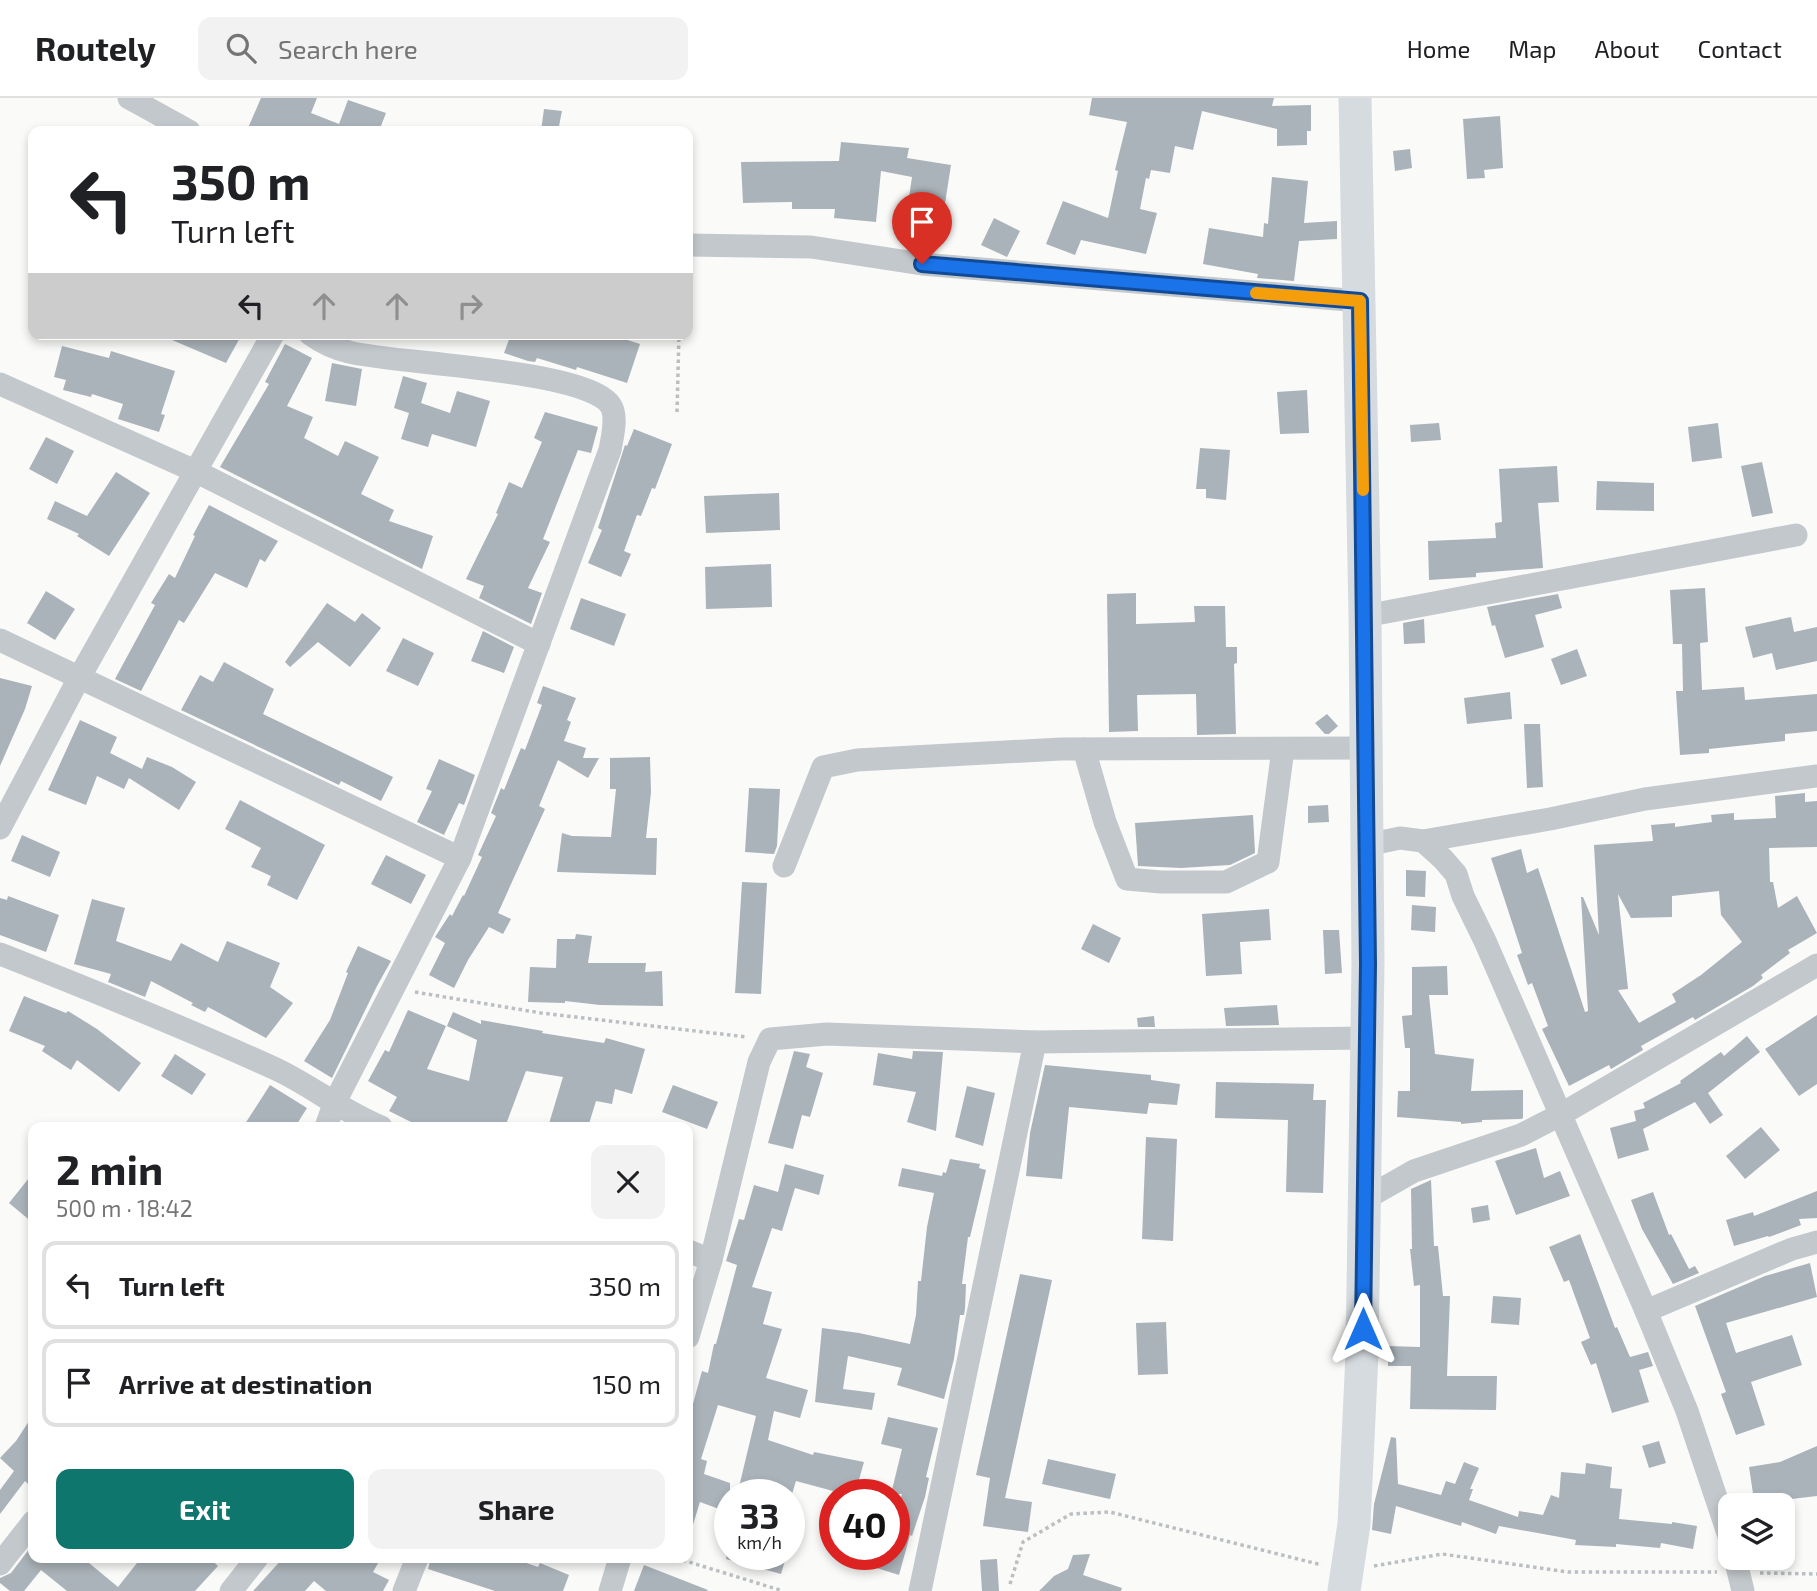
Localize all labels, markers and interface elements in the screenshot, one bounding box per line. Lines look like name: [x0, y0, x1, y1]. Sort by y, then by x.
search box: [198, 17, 688, 80]
text: Routely: [35, 28, 156, 68]
icon: search: [222, 29, 260, 67]
text: Search here: [278, 33, 418, 64]
text: Home: [1407, 34, 1470, 63]
text: Map: [1508, 34, 1556, 63]
text: About: [1594, 34, 1660, 63]
text: Contact: [1698, 34, 1782, 63]
text: 350 m: [171, 151, 311, 210]
icon: left: [56, 154, 147, 245]
pin: [892, 192, 952, 264]
icon: arrive: [903, 203, 941, 241]
text: Turn left: [171, 211, 295, 249]
icon: left: [232, 287, 270, 325]
icon: ahead: [305, 287, 343, 325]
icon: ahead: [378, 287, 416, 325]
icon: right: [451, 287, 489, 325]
text: 2 min: [56, 1143, 163, 1193]
button: close: [591, 1145, 665, 1219]
text: 500 m · 18:42: [56, 1194, 193, 1222]
icon: left: [60, 1266, 98, 1304]
text: Turn left: [119, 1270, 225, 1301]
text: 350 m: [588, 1270, 661, 1301]
position arrow: [1326, 1292, 1400, 1366]
icon: arrive: [60, 1364, 98, 1402]
text: Arrive at destination: [119, 1368, 372, 1399]
text: 150 m: [592, 1368, 661, 1399]
button: Exit: [56, 1469, 354, 1549]
button: Share: [368, 1469, 665, 1549]
speed limit sign: 40: [819, 1479, 910, 1570]
map controls: [1718, 1493, 1795, 1570]
button: layers: [1718, 1493, 1795, 1570]
text: 33: [740, 1494, 779, 1536]
text: km/h: [737, 1531, 782, 1553]

